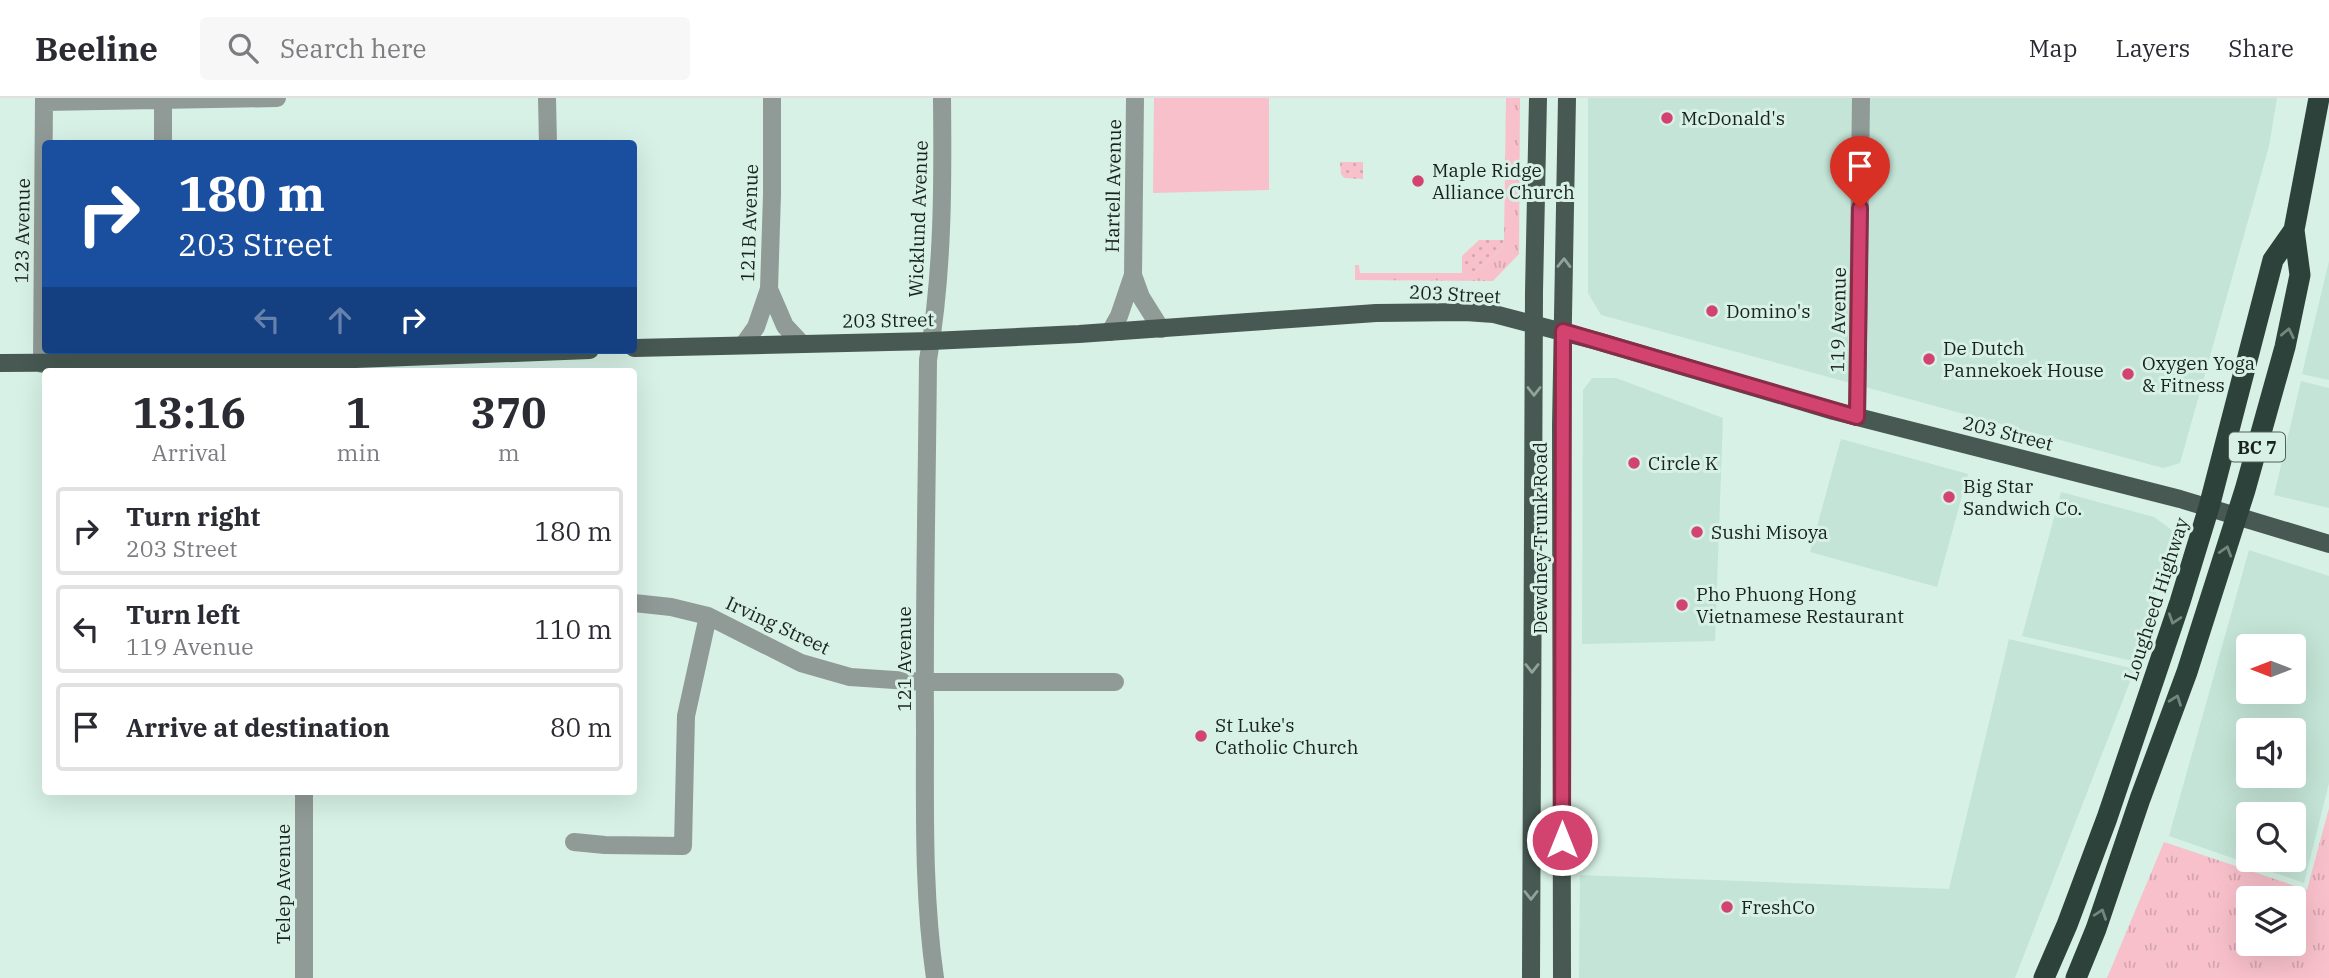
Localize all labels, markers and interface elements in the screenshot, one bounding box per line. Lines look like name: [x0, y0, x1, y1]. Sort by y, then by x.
search box: [200, 17, 690, 80]
text: Beeline: [35, 27, 158, 70]
icon: search: [224, 29, 262, 67]
text: Search here: [280, 31, 426, 65]
text: Map: [2029, 32, 2077, 64]
text: Layers: [2115, 32, 2190, 64]
text: Share: [2228, 32, 2294, 64]
place label: McDonald's: [1681, 106, 1785, 130]
marker: McDonald's: [1659, 110, 1675, 126]
street label: Hartell Avenue: [1100, 119, 1126, 253]
pin: [1830, 136, 1890, 208]
street label: Wicklund Avenue: [903, 140, 933, 298]
icon: arrive: [1841, 147, 1879, 185]
place label: Maple Ridge Alliance Church: [1432, 158, 1575, 204]
text: 180 m: [178, 161, 325, 224]
street label: 121B Avenue: [735, 164, 763, 282]
icon: right: [63, 168, 154, 259]
marker: Maple Ridge Alliance Church: [1410, 173, 1426, 189]
street label: 123 Avenue: [9, 178, 35, 284]
text: 203 Street: [178, 223, 333, 265]
one-way arrow: [1556, 257, 1572, 267]
street label: 119 Avenue: [1825, 267, 1851, 373]
street label: 203 Street: [1408, 280, 1502, 308]
place label: Domino's: [1726, 299, 1811, 323]
icon: left: [248, 301, 286, 339]
icon: ahead: [321, 301, 359, 339]
icon: right: [394, 301, 432, 339]
marker: Domino's: [1704, 303, 1720, 319]
street label: 203 Street: [842, 307, 934, 333]
one-way arrow: [2279, 327, 2294, 339]
place label: De Dutch Pannekoek House: [1943, 336, 2104, 382]
marker: De Dutch Pannekoek House: [1921, 351, 1937, 367]
place label: Oxygen Yoga & Fitness: [2142, 351, 2255, 397]
marker: Oxygen Yoga & Fitness: [2120, 366, 2136, 382]
text: 13:16: [132, 385, 246, 440]
text: 1: [346, 385, 371, 440]
text: 370: [471, 385, 546, 440]
one-way arrow: [1526, 386, 1541, 397]
street label: 203 Street: [1960, 410, 2056, 456]
road number: BC 7: [2229, 432, 2285, 461]
text: Arrival: [152, 437, 227, 467]
text: min: [337, 437, 380, 467]
text: m: [498, 437, 520, 467]
street label: Dewdney Trunk Road: [1528, 442, 1552, 634]
place label: Circle K: [1648, 451, 1719, 475]
marker: Circle K: [1626, 455, 1642, 471]
place label: Big Star Sandwich Co.: [1963, 474, 2082, 520]
marker: Big Star Sandwich Co.: [1941, 489, 1957, 505]
text: Turn right: [126, 499, 260, 533]
icon: right: [67, 512, 105, 550]
street label: Lougheed Highway: [2118, 513, 2194, 684]
text: 180 m: [534, 514, 612, 548]
place label: Sushi Misoya: [1711, 520, 1828, 544]
marker: Sushi Misoya: [1689, 524, 1705, 540]
text: 203 Street: [126, 533, 237, 563]
one-way arrow: [2217, 546, 2232, 558]
place label: Pho Phuong Hong Vietnamese Restaurant: [1696, 582, 1904, 628]
street label: Irving Street: [722, 590, 834, 660]
text: Turn left: [126, 597, 240, 631]
marker: Pho Phuong Hong Vietnamese Restaurant: [1674, 597, 1690, 613]
street label: 121 Avenue: [892, 606, 916, 712]
icon: left: [67, 610, 105, 648]
text: 110 m: [534, 612, 612, 646]
one-way arrow: [2168, 612, 2182, 624]
text: 119 Avenue: [126, 631, 254, 661]
north arrow: [2236, 634, 2306, 704]
map controls: [2236, 634, 2306, 956]
one-way arrow: [1524, 663, 1540, 674]
one-way arrow: [2168, 694, 2182, 706]
icon: arrive: [67, 708, 105, 746]
text: Arrive at destination: [126, 710, 390, 744]
text: 80 m: [550, 710, 612, 744]
place label: St Luke's Catholic Church: [1215, 713, 1359, 759]
button: sound: [2236, 718, 2306, 788]
marker: St Luke's Catholic Church: [1193, 728, 1209, 744]
button: search: [2236, 802, 2306, 872]
position arrow: [1525, 803, 1599, 877]
street label: Telep Avenue: [271, 824, 295, 944]
button: layers: [2236, 886, 2306, 956]
one-way arrow: [1523, 891, 1539, 901]
place label: FreshCo: [1741, 895, 1815, 919]
marker: FreshCo: [1719, 899, 1735, 915]
one-way arrow: [2093, 909, 2107, 921]

